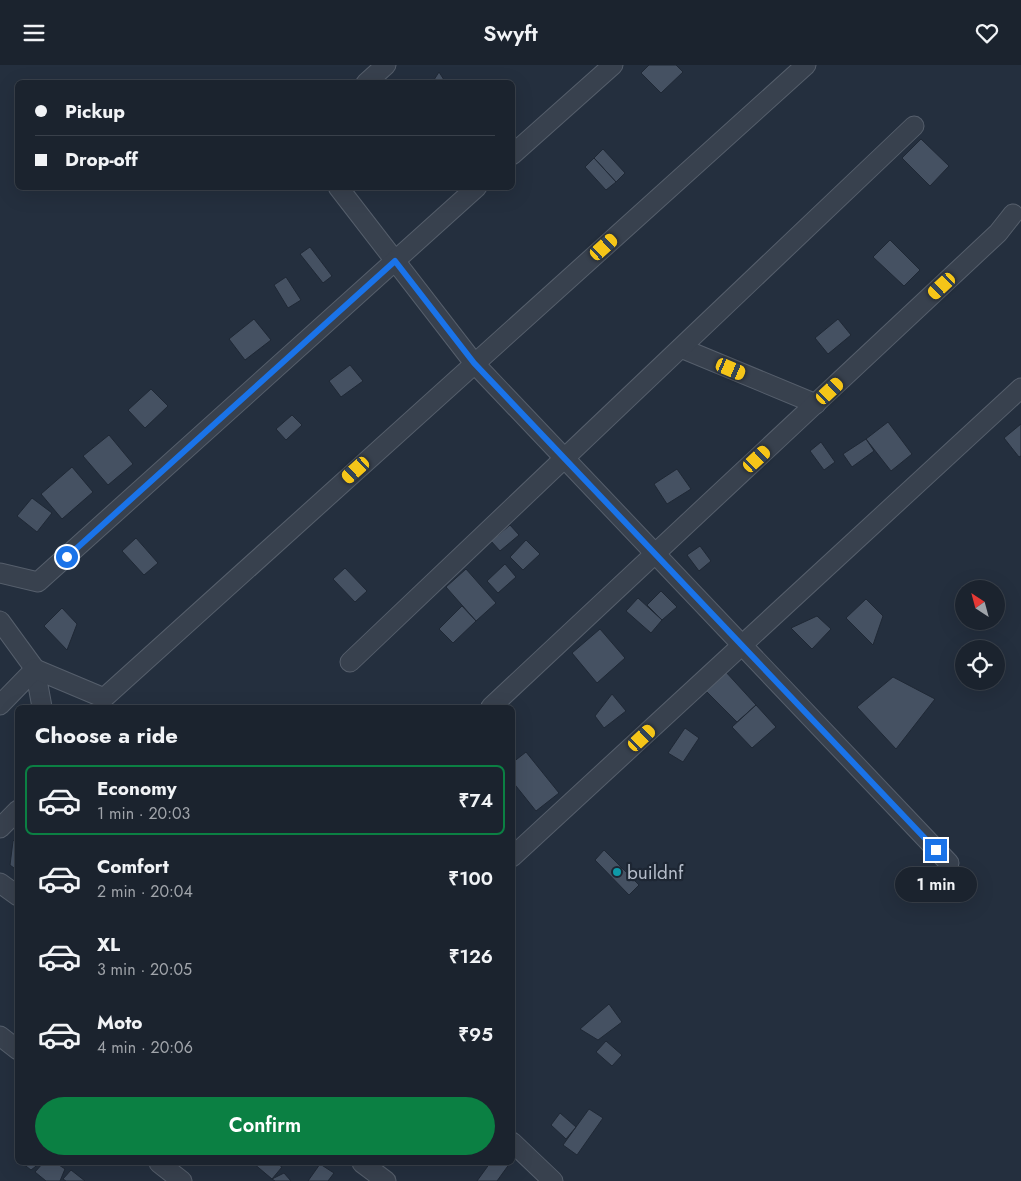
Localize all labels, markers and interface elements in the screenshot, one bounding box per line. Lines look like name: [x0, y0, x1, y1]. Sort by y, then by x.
text: Swyft: [483, 17, 538, 49]
icon: menu: [20, 19, 48, 47]
icon: heart: [973, 19, 1001, 47]
text: Pickup: [65, 98, 125, 125]
text: Drop-off: [65, 146, 138, 173]
car: [587, 231, 620, 263]
car: [925, 270, 958, 302]
car: [714, 356, 747, 382]
car: [813, 375, 846, 407]
car: [740, 443, 773, 475]
car: [339, 454, 372, 486]
route start: [56, 546, 78, 568]
north arrow: [955, 580, 1005, 630]
map controls: [955, 580, 1005, 690]
button: locate: [955, 640, 1005, 690]
text: Choose a ride: [35, 719, 178, 751]
car: [625, 722, 658, 754]
text: Economy: [97, 775, 177, 802]
icon: car: [37, 778, 82, 823]
text: ₹74: [459, 787, 493, 814]
text: 1 min · 20:03: [97, 802, 190, 825]
route end: [925, 839, 947, 861]
text: Comfort: [97, 853, 169, 880]
icon: car: [37, 856, 82, 901]
place label: buildnf: [627, 859, 684, 886]
text: ₹100: [448, 865, 493, 892]
marker: buildnf: [611, 866, 623, 878]
callout: 1 min: [895, 867, 977, 903]
text: 1 min: [917, 873, 955, 896]
text: 2 min · 20:04: [97, 880, 193, 903]
text: XL: [97, 931, 120, 958]
icon: car: [37, 934, 82, 979]
text: ₹126: [449, 943, 493, 970]
text: 3 min · 20:05: [97, 958, 192, 981]
text: Moto: [97, 1009, 142, 1036]
icon: car: [37, 1012, 82, 1057]
text: ₹95: [458, 1021, 493, 1048]
text: 4 min · 20:06: [97, 1036, 193, 1059]
button: Confirm: [35, 1097, 495, 1155]

